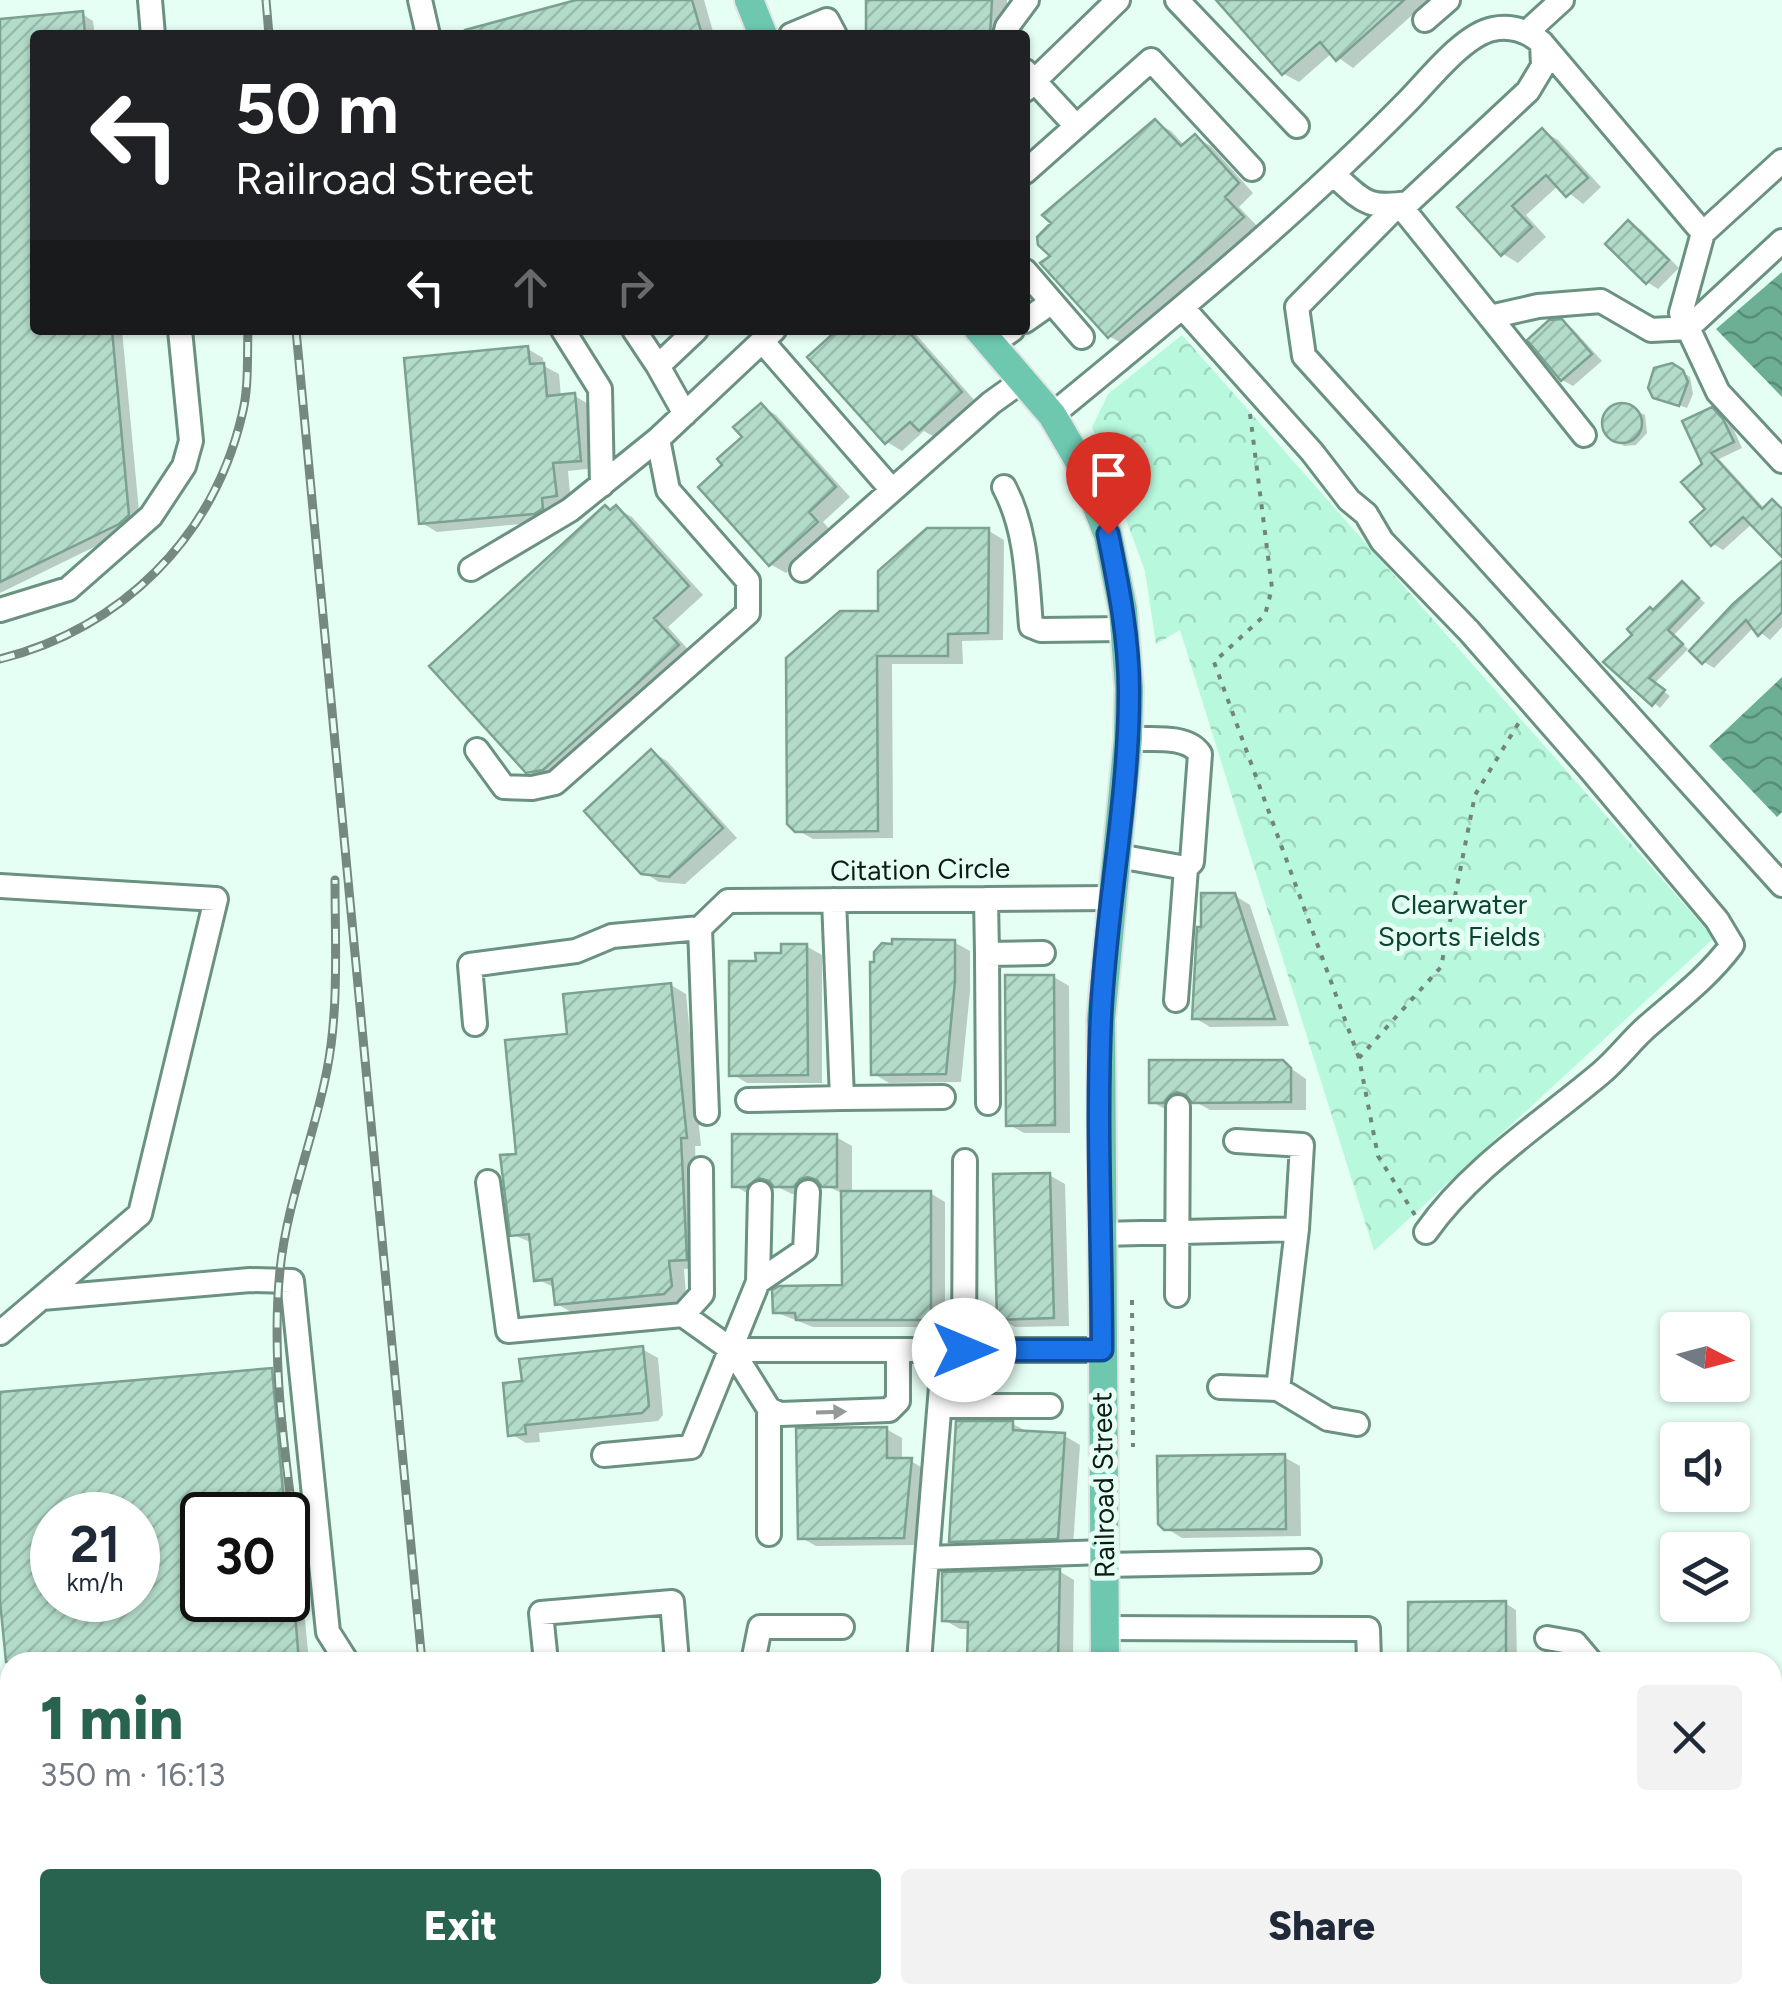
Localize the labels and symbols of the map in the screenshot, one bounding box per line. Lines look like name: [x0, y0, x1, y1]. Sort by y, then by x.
pin: [1066, 432, 1151, 535]
street label: Citation Circle: [830, 850, 1010, 888]
park label: Clearwater Sports Fields: [1378, 887, 1540, 953]
position arrow: [912, 1298, 1016, 1402]
north arrow: [1660, 1312, 1750, 1402]
street label: Railroad Street: [1084, 1392, 1122, 1578]
one-way arrow: [815, 1404, 847, 1420]
speed limit sign: 30: [180, 1492, 310, 1622]

